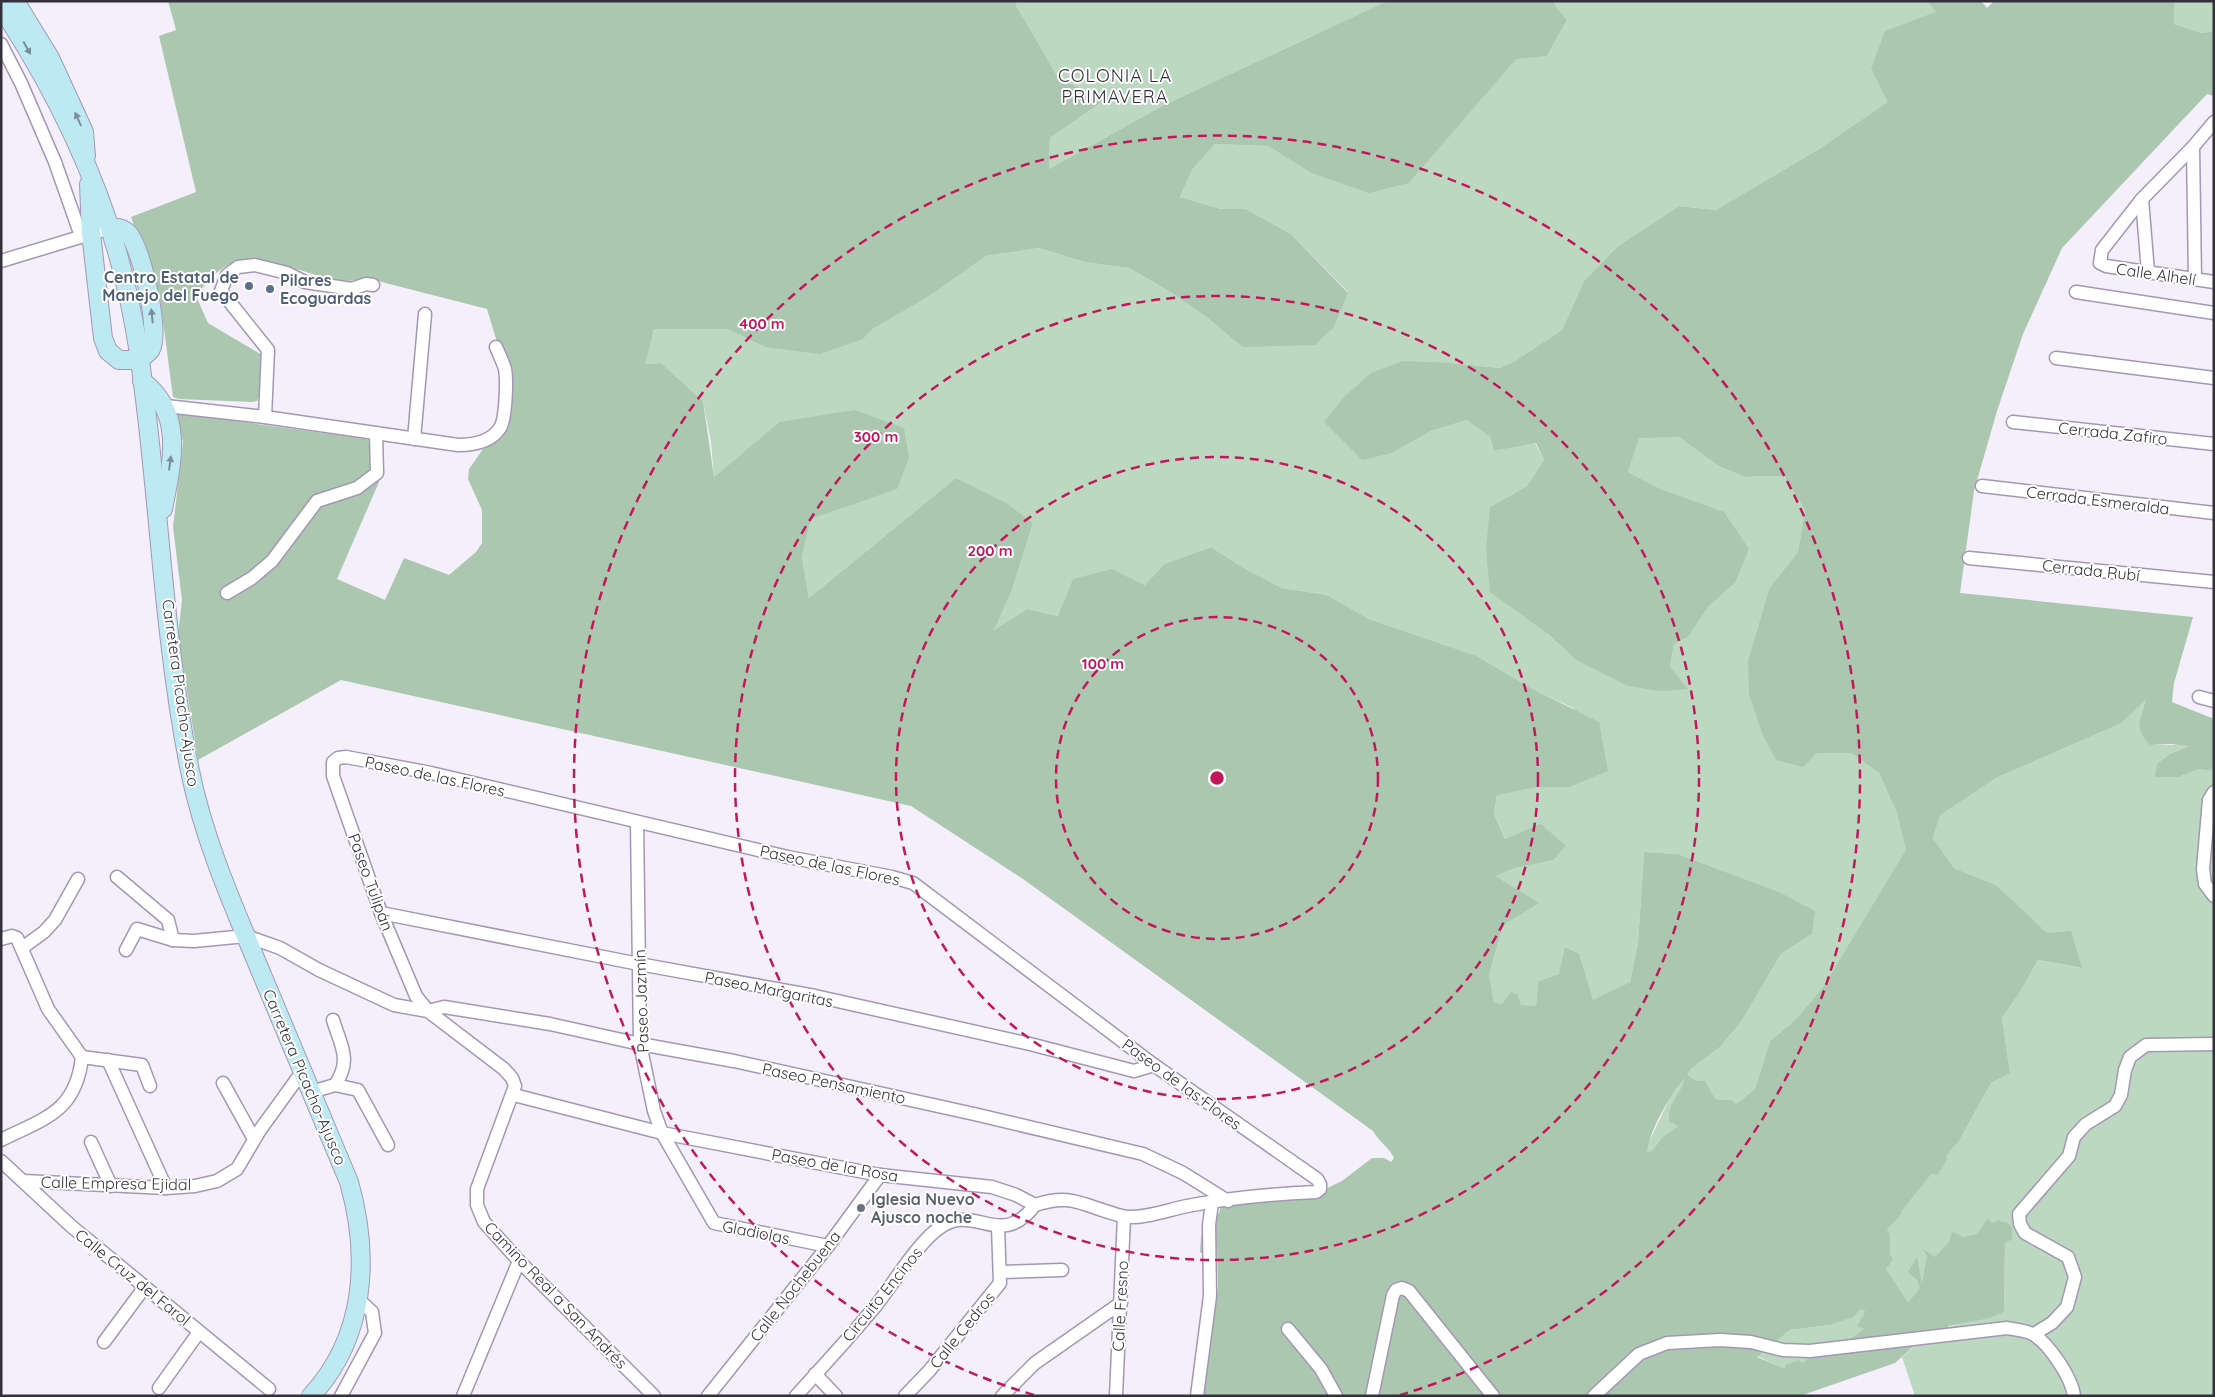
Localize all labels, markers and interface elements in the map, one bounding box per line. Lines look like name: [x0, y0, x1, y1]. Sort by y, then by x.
one-way arrow: [23, 40, 31, 55]
district label: COLONIA LA PRIMAVERA: [1058, 64, 1172, 108]
one-way arrow: [74, 112, 82, 126]
street label: Calle Alhelí: [2115, 259, 2198, 290]
place label: Centro Estatal de Manejo del Fuego: [102, 267, 239, 305]
place label: Pilares Ecoguardas: [280, 270, 372, 308]
marker: Centro Estatal de Manejo del Fuego: [243, 280, 255, 292]
marker: Pilares Ecoguardas: [264, 283, 276, 295]
one-way arrow: [148, 308, 156, 324]
text: 400 m: [739, 314, 785, 333]
street label: Cerrada Zafiro: [2057, 417, 2169, 449]
text: 300 m: [854, 427, 898, 446]
one-way arrow: [167, 454, 175, 470]
street label: Cerrada Esmeralda: [2025, 481, 2171, 519]
text: 200 m: [968, 541, 1013, 560]
street label: Cerrada Rubí: [2041, 555, 2141, 585]
street label: Carretera Picacho-Ajusco: [158, 598, 204, 788]
text: 100 m: [1082, 654, 1124, 673]
street label: Paseo de las Flores: [363, 751, 507, 801]
centre of rings: [1208, 769, 1226, 787]
street label: Paseo Tulipán: [344, 831, 398, 933]
street label: Paseo de las Flores: [758, 840, 902, 890]
street label: Paseo Jazmín: [629, 949, 653, 1053]
street label: Paseo Margaritas: [703, 967, 835, 1011]
street label: Carretera Picacho-Ajusco: [259, 986, 351, 1168]
street label: Paseo de las Flores: [1118, 1034, 1246, 1134]
street label: Paseo Pensamiento: [760, 1058, 908, 1108]
street label: Paseo de la Rosa: [770, 1144, 900, 1186]
street label: Calle Empresa Ejidal: [41, 1172, 191, 1194]
place label: Iglesia Nuevo Ajusco noche: [871, 1189, 975, 1227]
marker: Iglesia Nuevo Ajusco noche: [855, 1202, 867, 1214]
street label: Gladiolas: [721, 1216, 791, 1248]
street label: Camino Real a San Andrés: [480, 1217, 632, 1373]
street label: Calle Cruz del Farol: [71, 1224, 195, 1330]
street label: Calle Nochebuena: [745, 1227, 845, 1345]
street label: Circuito Encinos: [838, 1242, 926, 1346]
street label: Calle Fresno: [1108, 1260, 1132, 1352]
street label: Calle Cedros: [925, 1288, 999, 1372]

